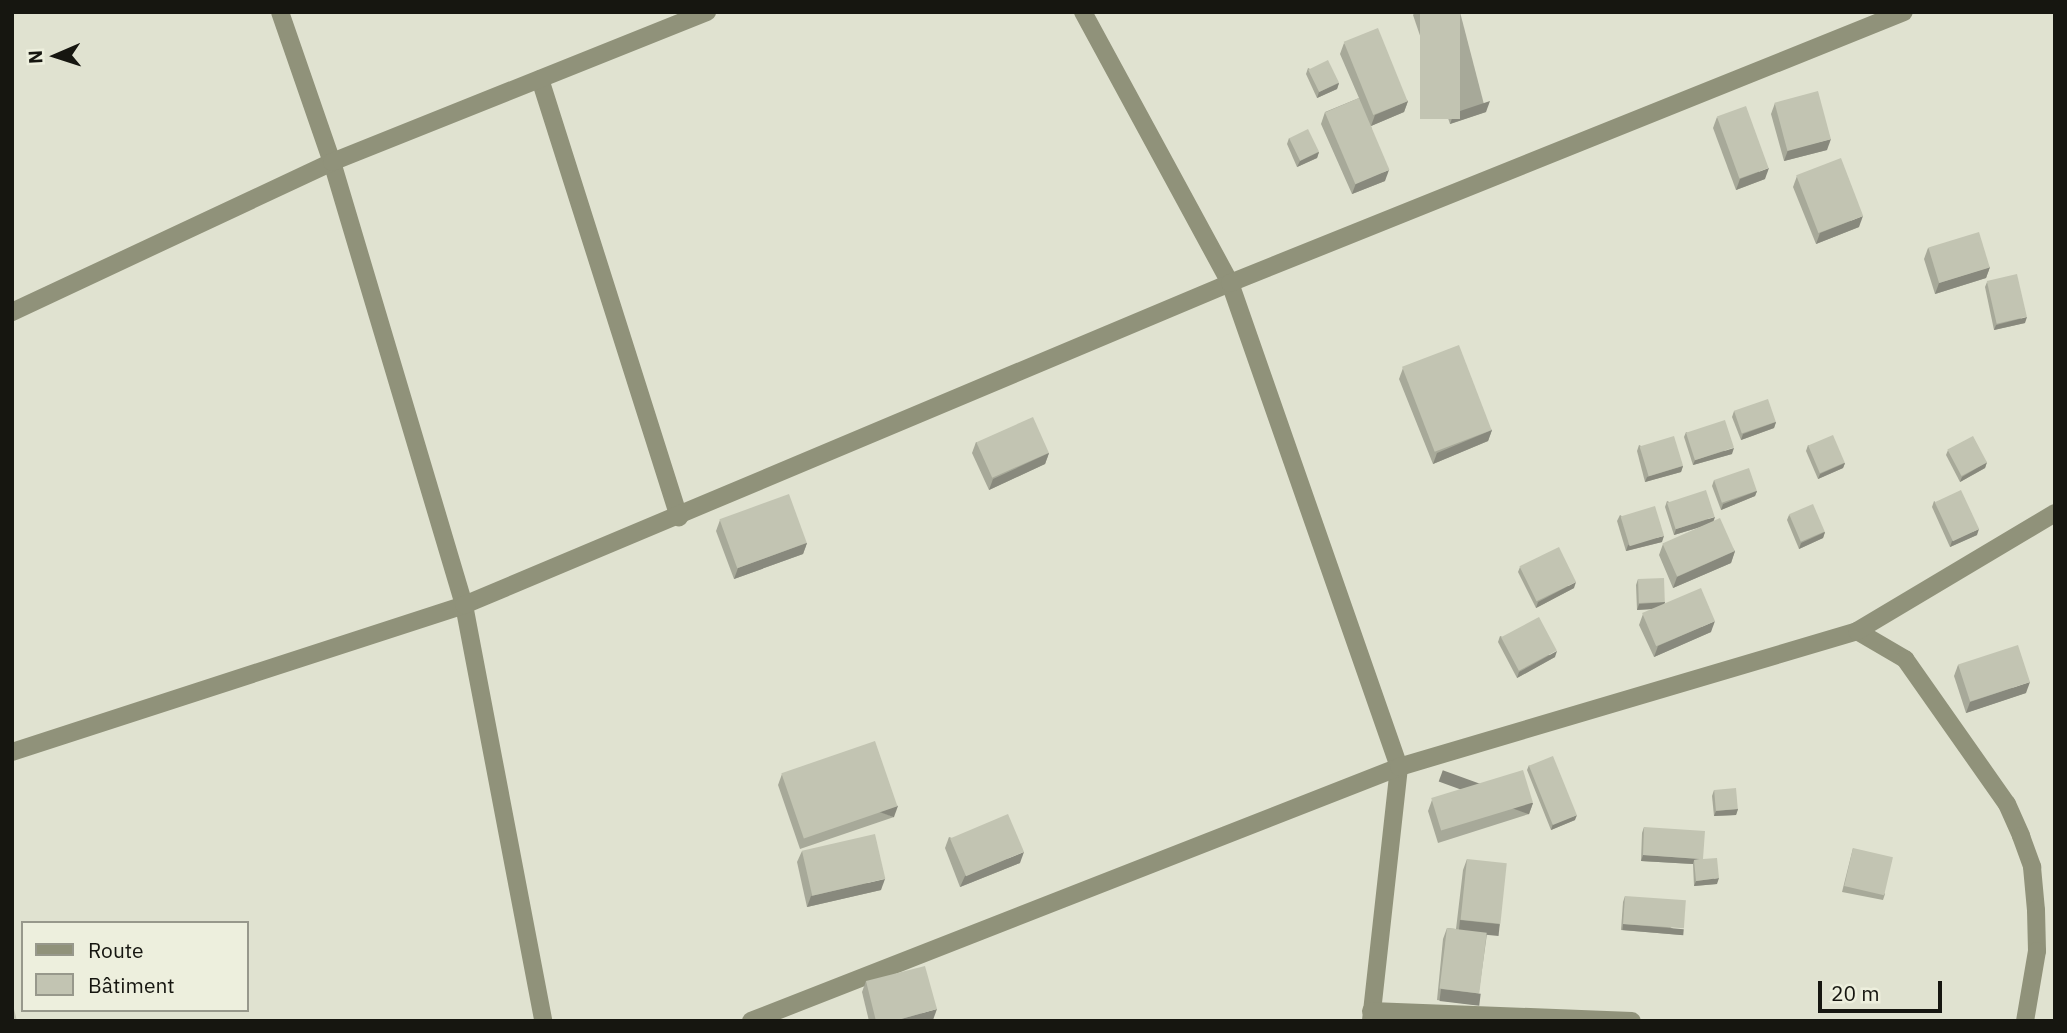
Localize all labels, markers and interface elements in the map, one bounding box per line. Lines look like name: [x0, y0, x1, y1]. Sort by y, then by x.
north arrow: [21, 21, 91, 91]
text: N: [23, 50, 47, 65]
legend: [21, 921, 248, 1012]
text: Route: [88, 936, 144, 964]
scale bar: [1822, 967, 1946, 1011]
text: Bâtiment: [88, 971, 175, 999]
text: 20 m: [1831, 979, 1880, 1007]

